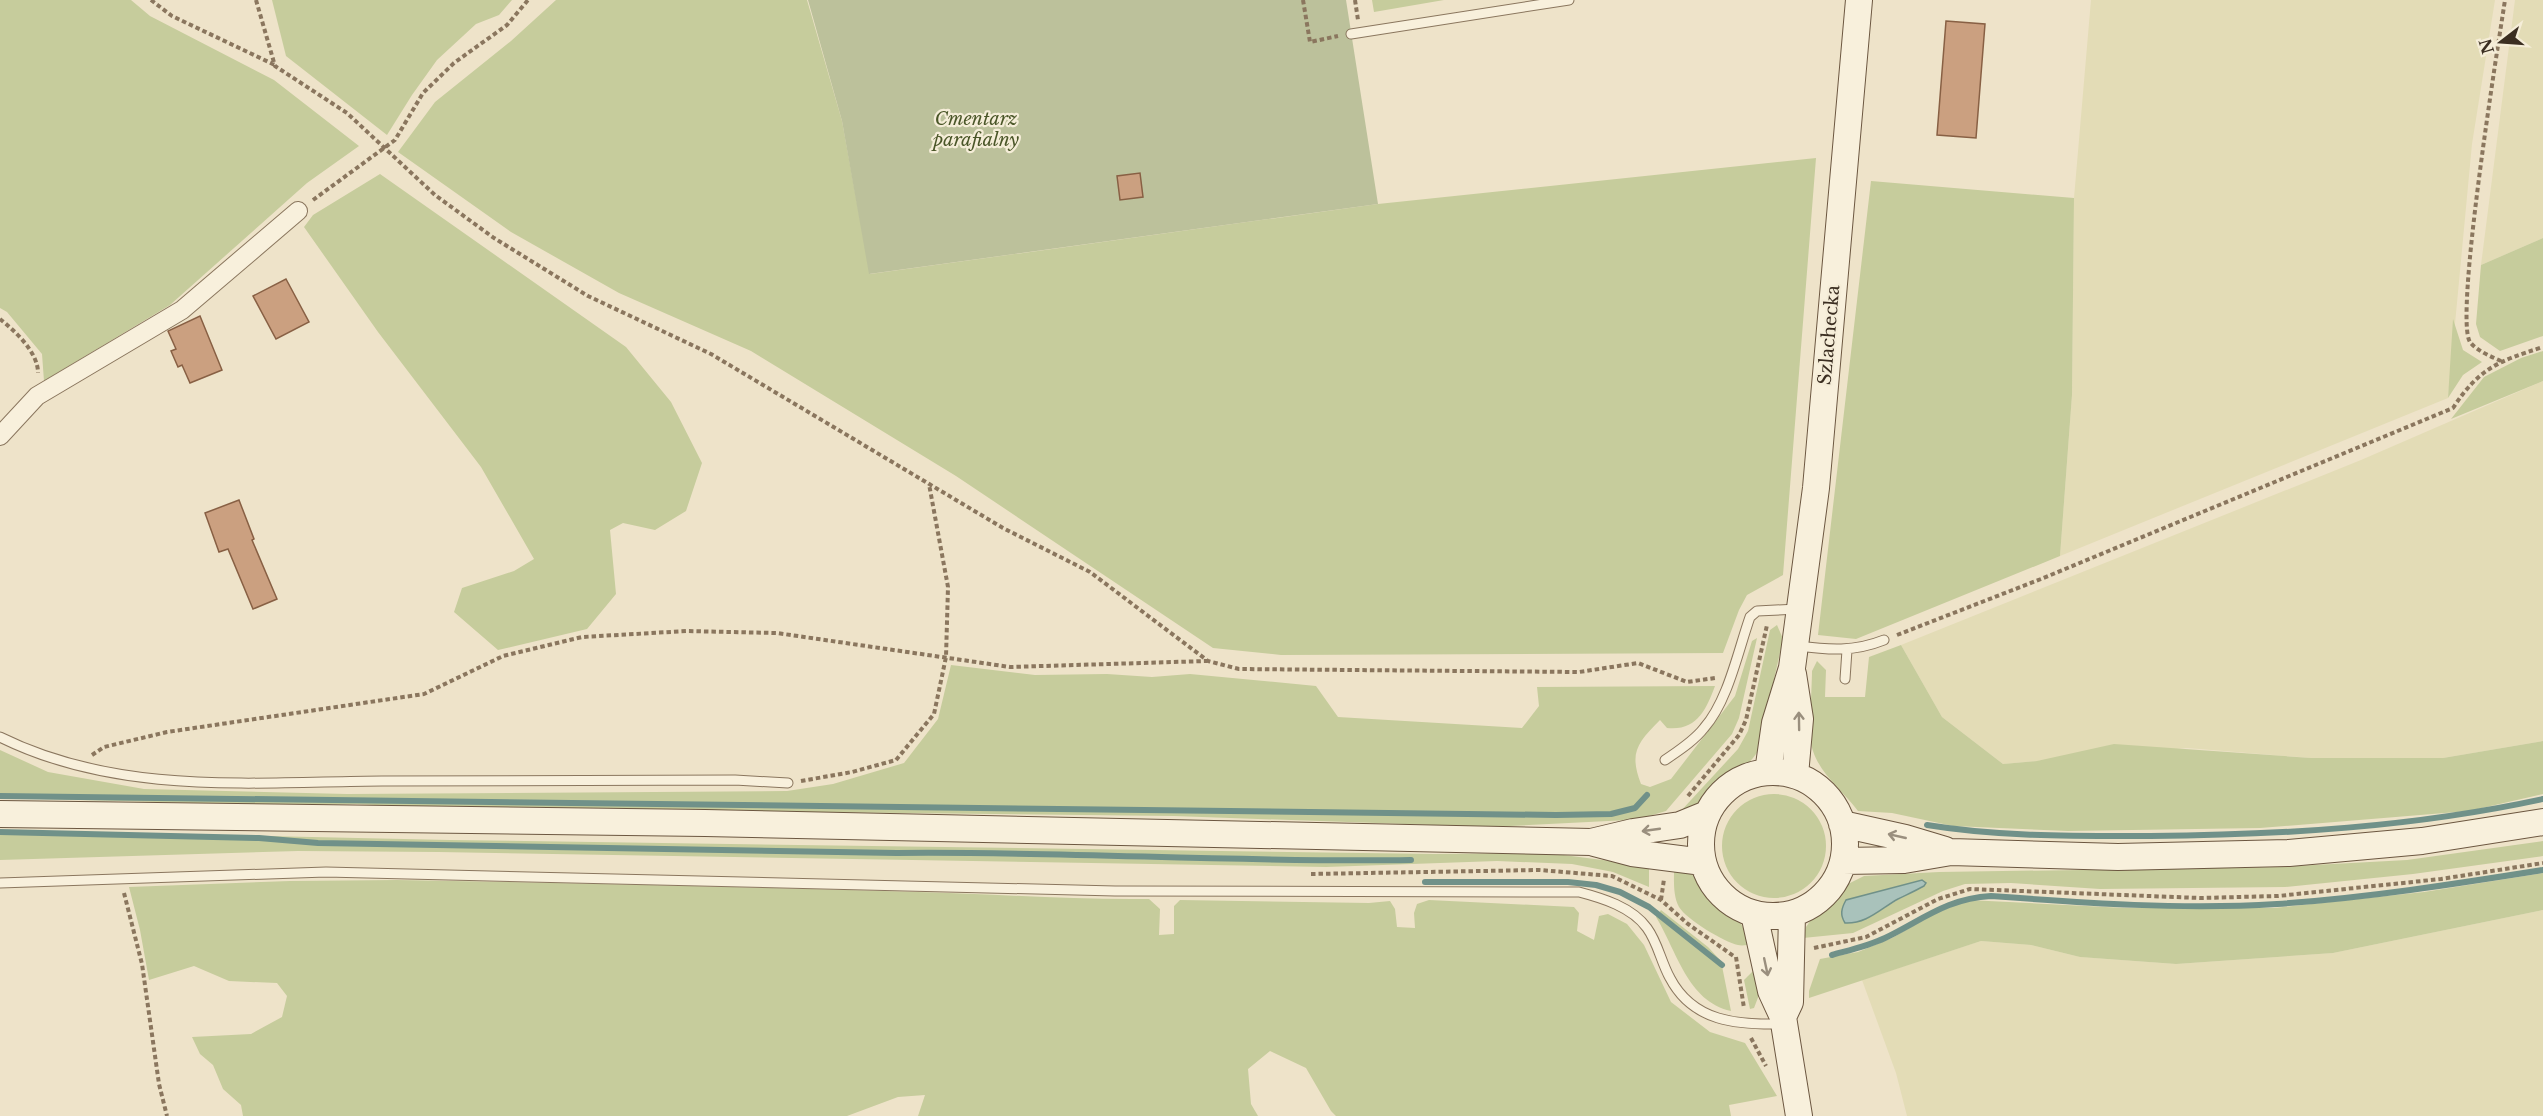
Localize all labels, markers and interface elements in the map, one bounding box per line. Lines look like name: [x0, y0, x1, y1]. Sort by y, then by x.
north arrow: [2471, 12, 2531, 72]
text: N: [2475, 36, 2498, 57]
park label: Cmentarz parafialny: [931, 108, 1020, 151]
street label: Szlachecka: [1814, 284, 1844, 386]
one-way arrow: [1793, 712, 1804, 732]
one-way arrow: [1641, 824, 1661, 835]
one-way arrow: [1888, 830, 1907, 841]
one-way arrow: [1761, 956, 1772, 976]

